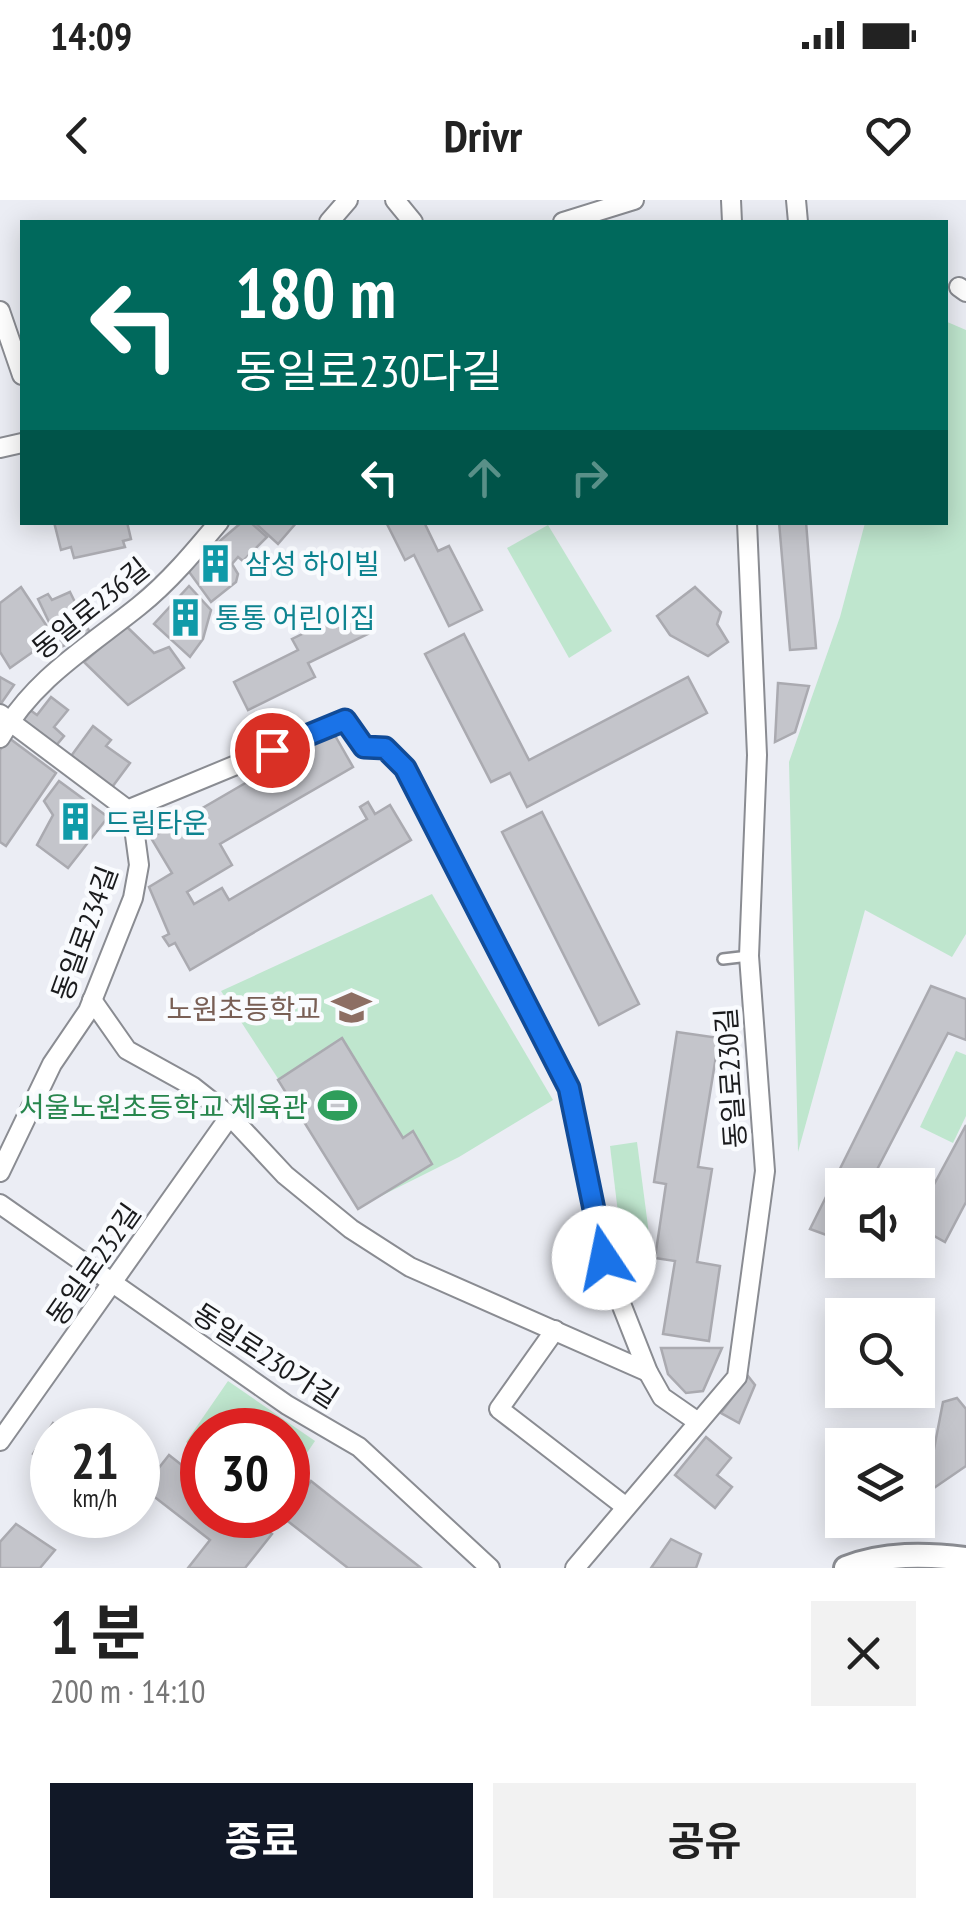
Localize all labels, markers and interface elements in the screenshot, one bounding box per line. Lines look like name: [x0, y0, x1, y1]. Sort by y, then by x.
text: 14:09: [50, 11, 132, 60]
text: Drivr: [444, 106, 522, 164]
icon: back: [50, 108, 105, 163]
icon: heart: [861, 108, 916, 163]
text: 180 m: [235, 247, 396, 337]
icon: left: [70, 260, 200, 390]
text: 동일로230다길: [235, 341, 503, 399]
icon: left: [352, 450, 407, 505]
icon: ahead: [457, 450, 512, 505]
icon: right: [562, 450, 617, 505]
building icon: 삼성 하이빌: [194, 542, 236, 584]
place label: 삼성 하이빌: [245, 545, 380, 582]
street label: 동일로236길: [24, 549, 156, 667]
building icon: 통통 어린이집: [164, 596, 206, 638]
place label: 통통 어린이집: [215, 599, 376, 636]
pin: [230, 708, 315, 793]
icon: arrive: [245, 723, 300, 778]
building icon: 드림타운: [54, 801, 96, 843]
place label: 드림타운: [105, 804, 208, 841]
street label: 동일로234길: [43, 860, 125, 1006]
school or university icon: 노원초등학교: [330, 987, 372, 1029]
place label: 노원초등학교: [166, 990, 321, 1027]
street label: 동일로230길: [707, 1006, 753, 1150]
sports icon: 서울노원초등학교 체육관: [317, 1085, 359, 1127]
place label: 서울노원초등학교 체육관: [19, 1088, 308, 1125]
map controls: [825, 1168, 935, 1538]
button: sound: [825, 1168, 935, 1278]
street label: 동일로232길: [37, 1196, 149, 1332]
position arrow: [552, 1206, 656, 1310]
street label: 동일로230가길: [186, 1294, 346, 1416]
button: search: [825, 1298, 935, 1408]
speed limit sign: 30: [180, 1408, 310, 1538]
text: 21: [71, 1428, 119, 1493]
button: layers: [825, 1428, 935, 1538]
text: km/h: [73, 1482, 117, 1514]
text: 1 분: [50, 1593, 146, 1671]
button: close: [811, 1601, 916, 1706]
text: 200 m · 14:10: [50, 1670, 205, 1712]
button: 종료: [50, 1783, 473, 1898]
button: 공유: [493, 1783, 916, 1898]

